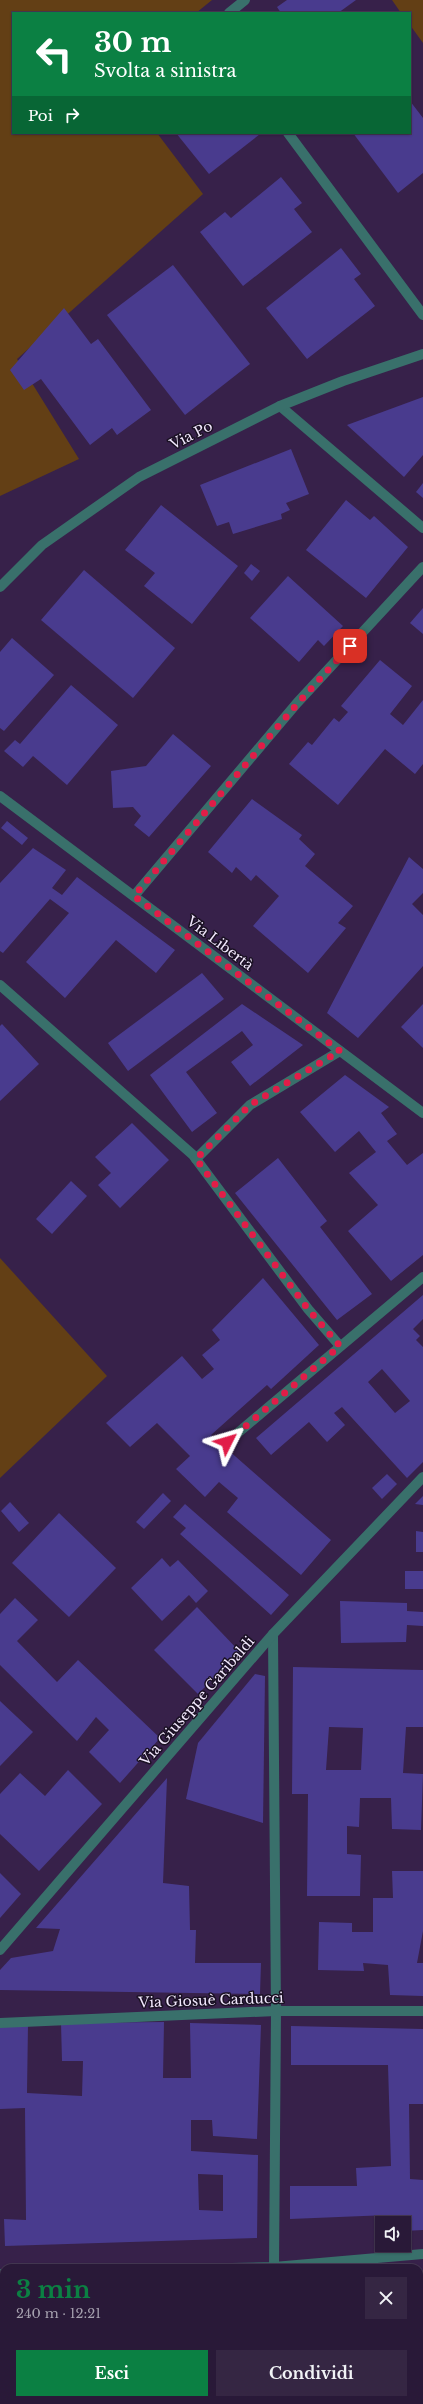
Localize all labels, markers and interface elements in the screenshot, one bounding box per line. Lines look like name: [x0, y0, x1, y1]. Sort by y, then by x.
text: 30 m: [94, 25, 171, 60]
icon: left: [28, 28, 80, 80]
text: Svolta a sinistra: [94, 60, 237, 82]
icon: right: [61, 104, 83, 126]
text: Poi: [28, 106, 53, 125]
street label: Via Po: [166, 417, 215, 454]
pin: [333, 629, 367, 663]
icon: arrive: [339, 635, 361, 657]
street label: Via Libertà: [182, 911, 257, 974]
position arrow: [206, 1421, 248, 1463]
street label: Via Giuseppe Garibaldi: [135, 1632, 258, 1770]
street label: Via Giosuè Carducci: [137, 1988, 284, 2012]
map controls: [375, 2216, 411, 2252]
button: sound: [375, 2216, 411, 2252]
text: 3 min: [16, 2275, 90, 2304]
button: close: [365, 2277, 407, 2319]
text: 240 m · 12:21: [16, 2305, 101, 2322]
button: Esci: [16, 2350, 208, 2396]
button: Condividi: [216, 2350, 407, 2396]

